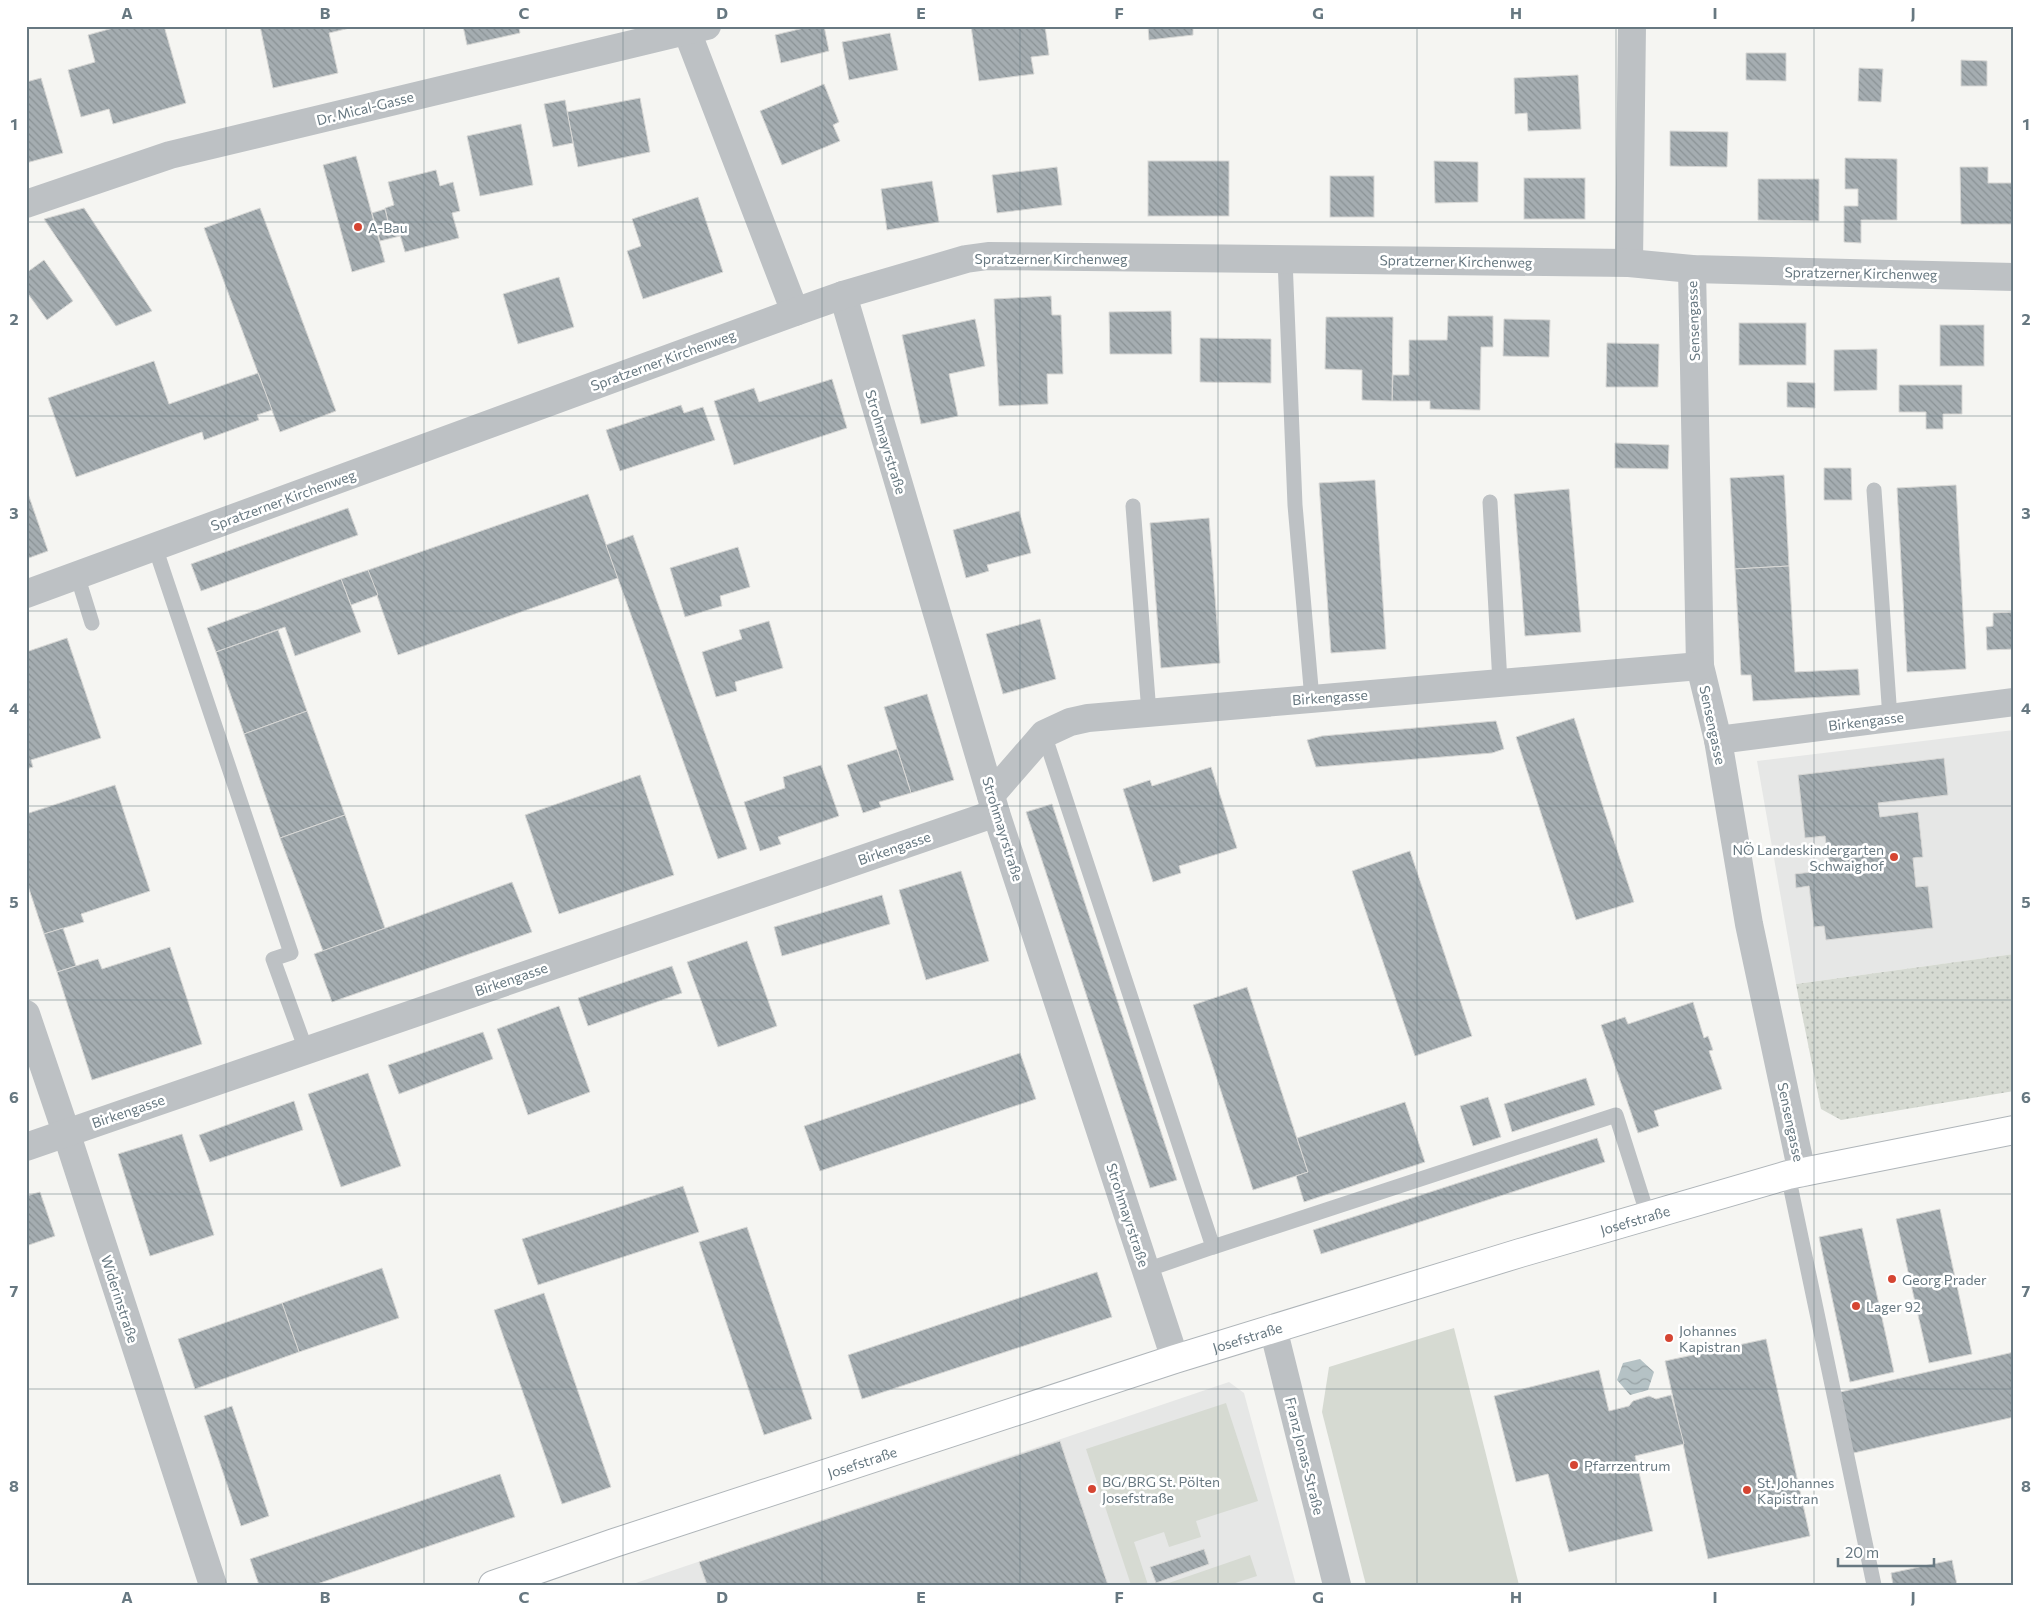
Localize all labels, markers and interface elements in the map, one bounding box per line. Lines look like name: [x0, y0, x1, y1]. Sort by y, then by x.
text: A: [121, 3, 133, 22]
text: B: [320, 3, 331, 22]
text: C: [519, 3, 530, 22]
text: D: [716, 3, 728, 22]
text: E: [916, 3, 926, 22]
text: F: [1114, 3, 1124, 22]
text: G: [1312, 3, 1324, 22]
text: H: [1510, 3, 1522, 22]
text: I: [1712, 3, 1718, 22]
text: J: [1910, 3, 1916, 22]
street label: Dr. Mical-Gasse: [315, 88, 415, 128]
text: 1: [10, 114, 18, 133]
text: 1: [2022, 114, 2030, 133]
place label: A-Bau: [368, 219, 407, 236]
marker: A-Bau: [352, 221, 364, 233]
street label: Spratzerner Kirchenweg: [974, 250, 1128, 267]
street label: Spratzerner Kirchenweg: [1379, 251, 1533, 271]
street label: Spratzerner Kirchenweg: [1784, 263, 1938, 283]
street label: Sensengasse: [1683, 281, 1703, 361]
text: 2: [9, 309, 19, 328]
text: 2: [2021, 309, 2031, 328]
street label: Spratzerner Kirchenweg: [588, 326, 738, 394]
street label: Strohmayrstraße: [862, 388, 910, 496]
street label: Spratzerner Kirchenweg: [208, 466, 358, 534]
text: 3: [9, 503, 19, 522]
text: 3: [2021, 503, 2031, 522]
street label: Sensengasse: [1696, 684, 1730, 766]
street label: Birkengasse: [1292, 686, 1368, 708]
text: 4: [9, 698, 19, 717]
text: 4: [2021, 698, 2031, 717]
street label: Birkengasse: [1827, 708, 1905, 734]
street label: Strohmayrstraße: [979, 775, 1027, 883]
street label: Birkengasse: [855, 828, 933, 868]
place label: NÖ Landeskindergarten Schwaighof: [1732, 841, 1884, 874]
marker: NÖ Landeskindergarten Schwaighof: [1888, 851, 1900, 863]
text: 5: [9, 892, 19, 911]
text: 5: [2021, 892, 2031, 911]
street label: Birkengasse: [472, 959, 550, 999]
street label: Sensengasse: [1774, 1081, 1808, 1163]
text: 6: [9, 1087, 19, 1106]
text: 6: [2021, 1087, 2031, 1106]
street label: Birkengasse: [89, 1091, 167, 1131]
street label: Strohmayrstraße: [1103, 1161, 1153, 1269]
street label: Josefstraße: [1598, 1201, 1672, 1238]
street label: Widerinstraße: [98, 1253, 142, 1345]
place label: Georg Prader: [1902, 1271, 1987, 1288]
marker: Georg Prader: [1886, 1273, 1898, 1285]
text: 7: [10, 1281, 19, 1300]
text: 7: [2022, 1281, 2031, 1300]
place label: Lager 92: [1866, 1298, 1921, 1315]
marker: Lager 92: [1850, 1300, 1862, 1312]
street label: Josefstraße: [1210, 1318, 1284, 1356]
place label: Johannes Kapistran: [1679, 1322, 1740, 1355]
marker: Johannes Kapistran: [1663, 1332, 1675, 1344]
street label: Franz Jonas-Straße: [1282, 1395, 1328, 1517]
street label: Josefstraße: [825, 1442, 899, 1481]
place label: Pfarrzentrum: [1584, 1457, 1670, 1474]
marker: Pfarrzentrum: [1568, 1459, 1580, 1471]
place label: BG/BRG St. Pölten Josefstraße: [1102, 1473, 1220, 1506]
place label: St. Johannes Kapistran: [1757, 1474, 1834, 1507]
text: 8: [9, 1476, 19, 1495]
text: 8: [2021, 1476, 2031, 1495]
marker: BG/BRG St. Pölten Josefstraße: [1086, 1483, 1098, 1495]
marker: St. Johannes Kapistran: [1741, 1484, 1753, 1496]
scale bar: [1838, 1536, 1934, 1568]
text: 20 m: [1845, 1543, 1879, 1561]
text: A: [121, 1587, 133, 1606]
text: B: [320, 1587, 331, 1606]
text: C: [519, 1587, 530, 1606]
text: D: [716, 1587, 728, 1606]
text: E: [916, 1587, 926, 1606]
text: F: [1114, 1587, 1124, 1606]
text: G: [1312, 1587, 1324, 1606]
text: H: [1510, 1587, 1522, 1606]
text: I: [1712, 1587, 1718, 1606]
text: J: [1910, 1587, 1916, 1606]

